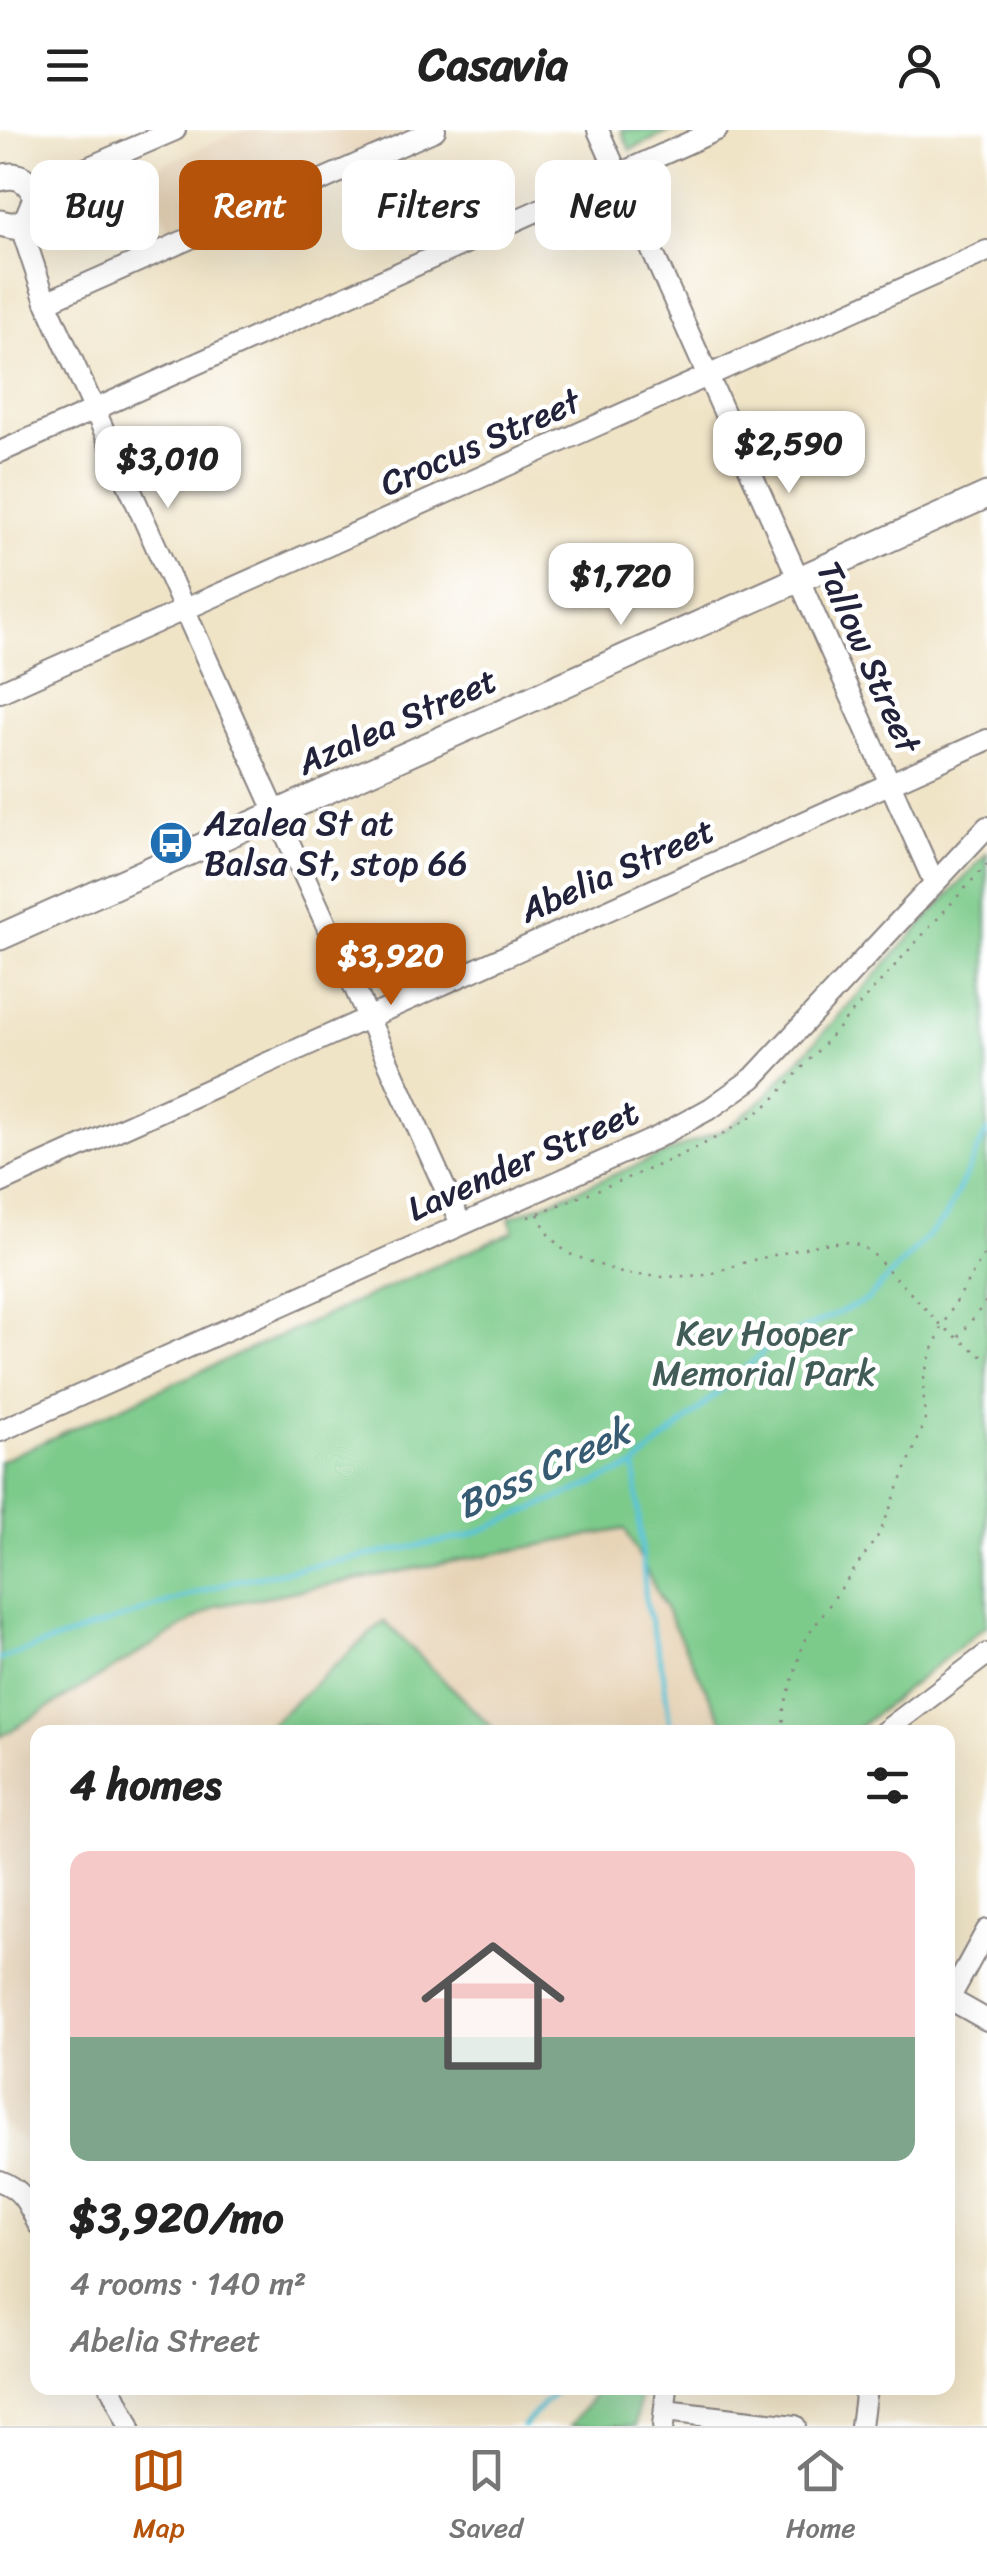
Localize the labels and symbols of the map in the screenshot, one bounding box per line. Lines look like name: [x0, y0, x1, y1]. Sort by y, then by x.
street label: Crocus Street: [370, 369, 592, 514]
pin: $2,590: [708, 411, 870, 496]
pin: $3,010: [87, 426, 249, 511]
pin: $1,720: [540, 543, 702, 628]
street label: Tallow Street: [799, 551, 940, 765]
street label: Azalea Street: [286, 649, 507, 793]
place label: Azalea St at Balsa St, stop 66: [203, 792, 468, 894]
street label: Abelia Street: [508, 799, 725, 941]
bus stop icon: Azalea St at Balsa St, stop 66: [148, 820, 194, 866]
pin: $3,920: [310, 923, 472, 1008]
street label: Lavender Street: [397, 1081, 649, 1239]
park label: Kev Hooper Memorial Park: [652, 1302, 876, 1404]
water label: Boss Creek: [445, 1397, 646, 1538]

